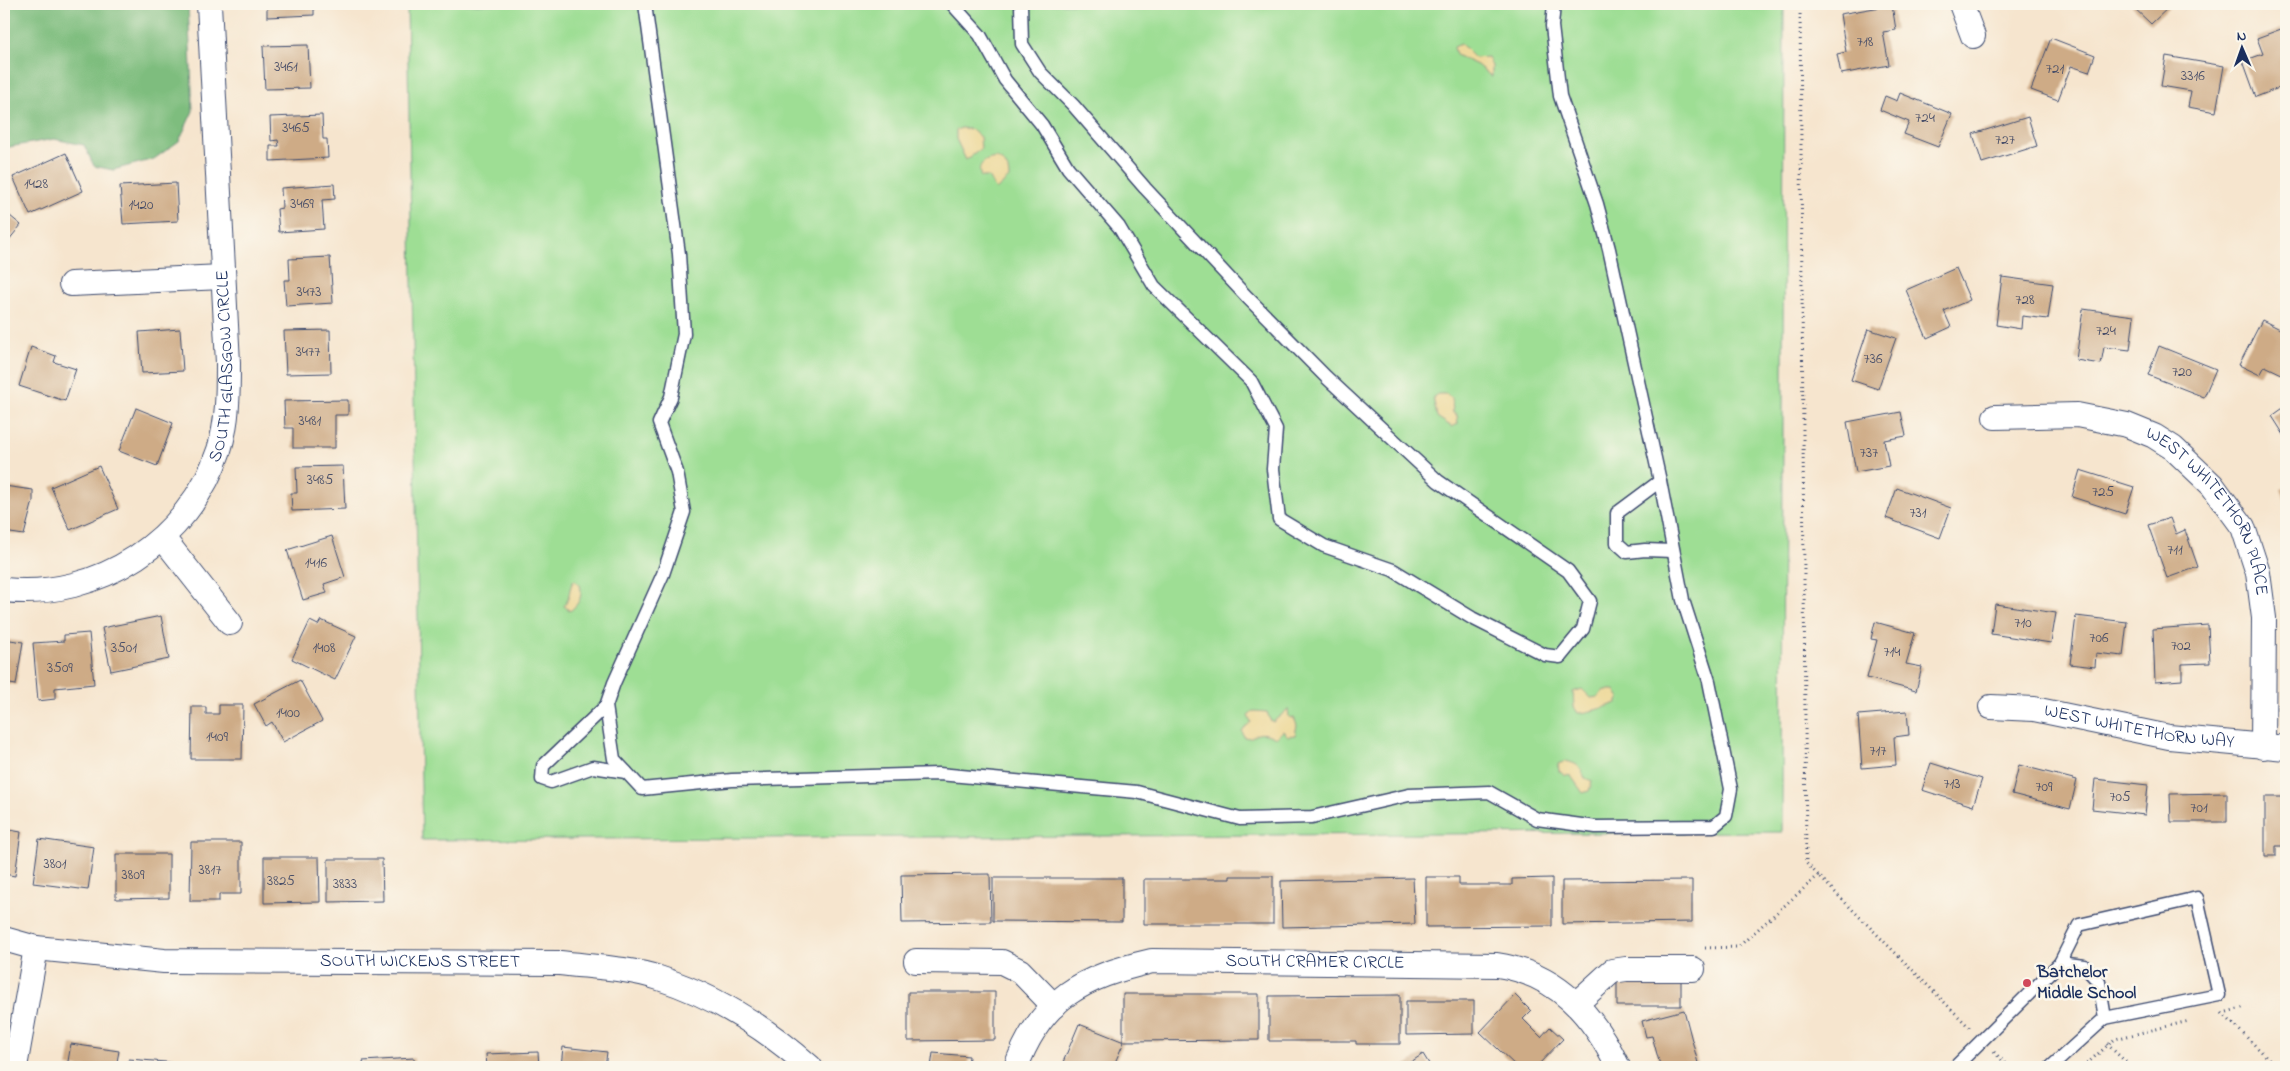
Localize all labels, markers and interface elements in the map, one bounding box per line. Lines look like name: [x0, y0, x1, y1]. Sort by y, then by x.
north arrow: [2218, 22, 2268, 72]
text: N: [2237, 26, 2247, 47]
house number: 718: [1857, 31, 1874, 53]
house number: 3461: [274, 56, 298, 78]
house number: 721: [2046, 58, 2064, 80]
house number: 3316: [2181, 65, 2205, 87]
house number: 724: [1915, 107, 1935, 129]
house number: 3465: [282, 117, 310, 139]
house number: 727: [1995, 129, 2015, 151]
house number: 1428: [24, 173, 48, 195]
house number: 3469: [290, 193, 314, 215]
house number: 1420: [129, 194, 154, 216]
street label: SOUTH GLASGOW CIRCLE: [203, 269, 241, 466]
house number: 3473: [297, 281, 321, 303]
house number: 728: [2015, 289, 2035, 311]
house number: 724: [2096, 320, 2116, 342]
house number: 3477: [296, 341, 320, 363]
house number: 736: [1864, 348, 1883, 370]
house number: 720: [2172, 361, 2193, 383]
house number: 3481: [299, 410, 322, 432]
street label: WEST WHITETHORN PLACE: [2142, 421, 2274, 597]
house number: 737: [1860, 442, 1878, 464]
house number: 3485: [307, 469, 334, 491]
house number: 725: [2092, 481, 2115, 503]
house number: 731: [1909, 502, 1927, 524]
house number: 711: [2167, 539, 2183, 561]
house number: 1416: [305, 552, 328, 574]
house number: 710: [2014, 612, 2032, 634]
house number: 706: [2089, 627, 2109, 649]
house number: 702: [2171, 635, 2192, 657]
house number: 3501: [111, 637, 137, 659]
house number: 1408: [312, 637, 336, 659]
house number: 714: [1883, 641, 1901, 663]
house number: 3509: [47, 657, 73, 679]
street label: WEST WHITETHORN WAY: [2042, 698, 2236, 756]
house number: 1400: [276, 702, 300, 724]
house number: 1409: [206, 726, 228, 748]
house number: 717: [1869, 740, 1887, 762]
house number: 713: [1943, 773, 1961, 795]
house number: 709: [2035, 776, 2053, 798]
house number: 705: [2109, 786, 2131, 808]
house number: 701: [2190, 797, 2208, 819]
house number: 3801: [43, 853, 67, 875]
house number: 3817: [199, 859, 221, 881]
house number: 3809: [122, 864, 145, 886]
house number: 3825: [267, 870, 295, 892]
house number: 3833: [333, 873, 357, 895]
street label: SOUTH WICKENS STREET: [320, 949, 520, 976]
street label: SOUTH CRAMER CIRCLE: [1225, 949, 1405, 977]
place label: Batchelor Middle School: [2036, 960, 2136, 1007]
marker: Batchelor Middle School: [2021, 977, 2033, 989]

